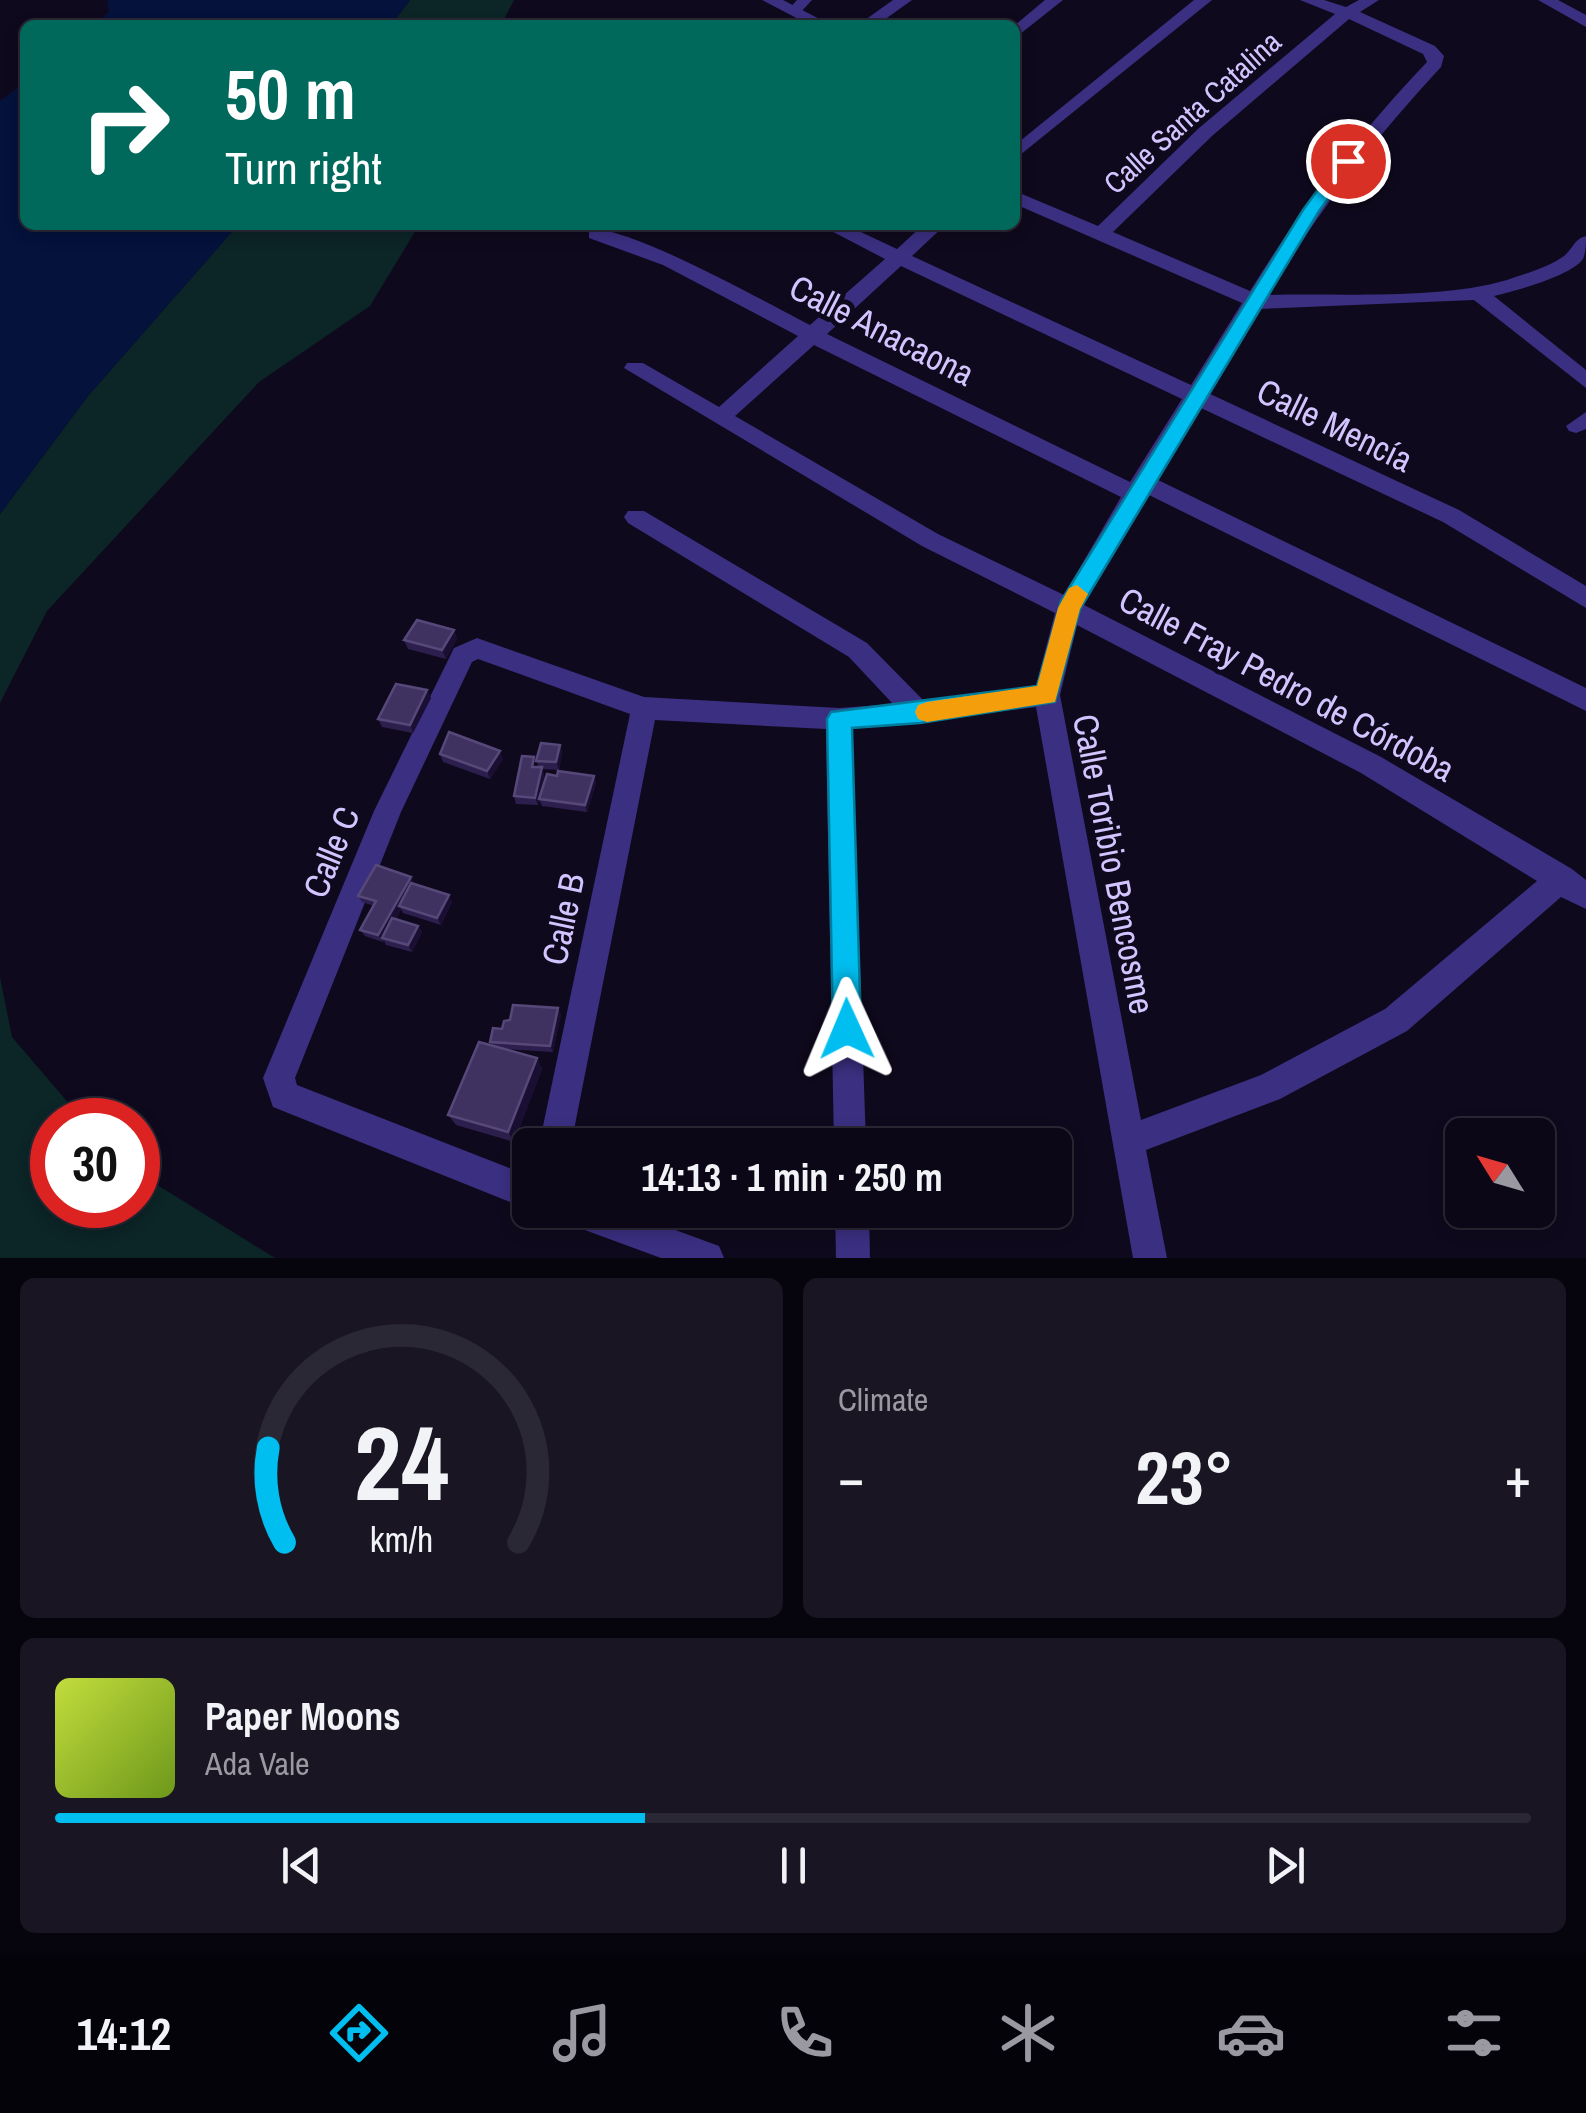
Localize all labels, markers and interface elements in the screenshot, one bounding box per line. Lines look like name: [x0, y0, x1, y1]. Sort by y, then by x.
street label: Calle Santa Catalina: [1095, 21, 1289, 202]
text: 50 m: [225, 47, 356, 141]
icon: right: [60, 60, 190, 190]
pin: [1306, 119, 1391, 204]
icon: arrive: [1321, 134, 1376, 189]
text: Turn right: [225, 137, 382, 198]
street label: Calle Anacaona: [782, 263, 982, 397]
street label: Calle Mencía: [1249, 367, 1421, 483]
street label: Calle Fray Pedro de Córdoba: [1111, 576, 1463, 792]
street label: Calle Toribio Bencosme: [1062, 710, 1166, 1018]
street label: Calle C: [292, 800, 370, 904]
street label: Calle B: [530, 869, 596, 969]
position arrow: [795, 977, 899, 1081]
speed limit sign: 30: [30, 1098, 160, 1228]
north arrow: [1445, 1118, 1555, 1228]
map controls: [1445, 1118, 1555, 1228]
text: 14:13 · 1 min · 250 m: [641, 1152, 943, 1203]
text: Climate: [838, 1378, 928, 1421]
text: 24: [354, 1392, 449, 1532]
text: 23°: [1135, 1426, 1234, 1527]
text: −: [838, 1440, 864, 1514]
text: +: [1505, 1440, 1531, 1514]
text: km/h: [370, 1515, 433, 1563]
text: Paper Moons: [205, 1691, 401, 1742]
text: Ada Vale: [205, 1742, 310, 1785]
icon: previous: [274, 1838, 329, 1893]
icon: pause: [766, 1838, 821, 1893]
icon: next: [1258, 1838, 1313, 1893]
icon: directions: [324, 1998, 394, 2068]
icon: music: [547, 1998, 617, 2068]
icon: phone: [770, 1998, 840, 2068]
icon: climate: [993, 1998, 1063, 2068]
icon: car: [1216, 1998, 1286, 2068]
icon: filters: [1439, 1998, 1509, 2068]
text: 14:12: [77, 2003, 171, 2064]

